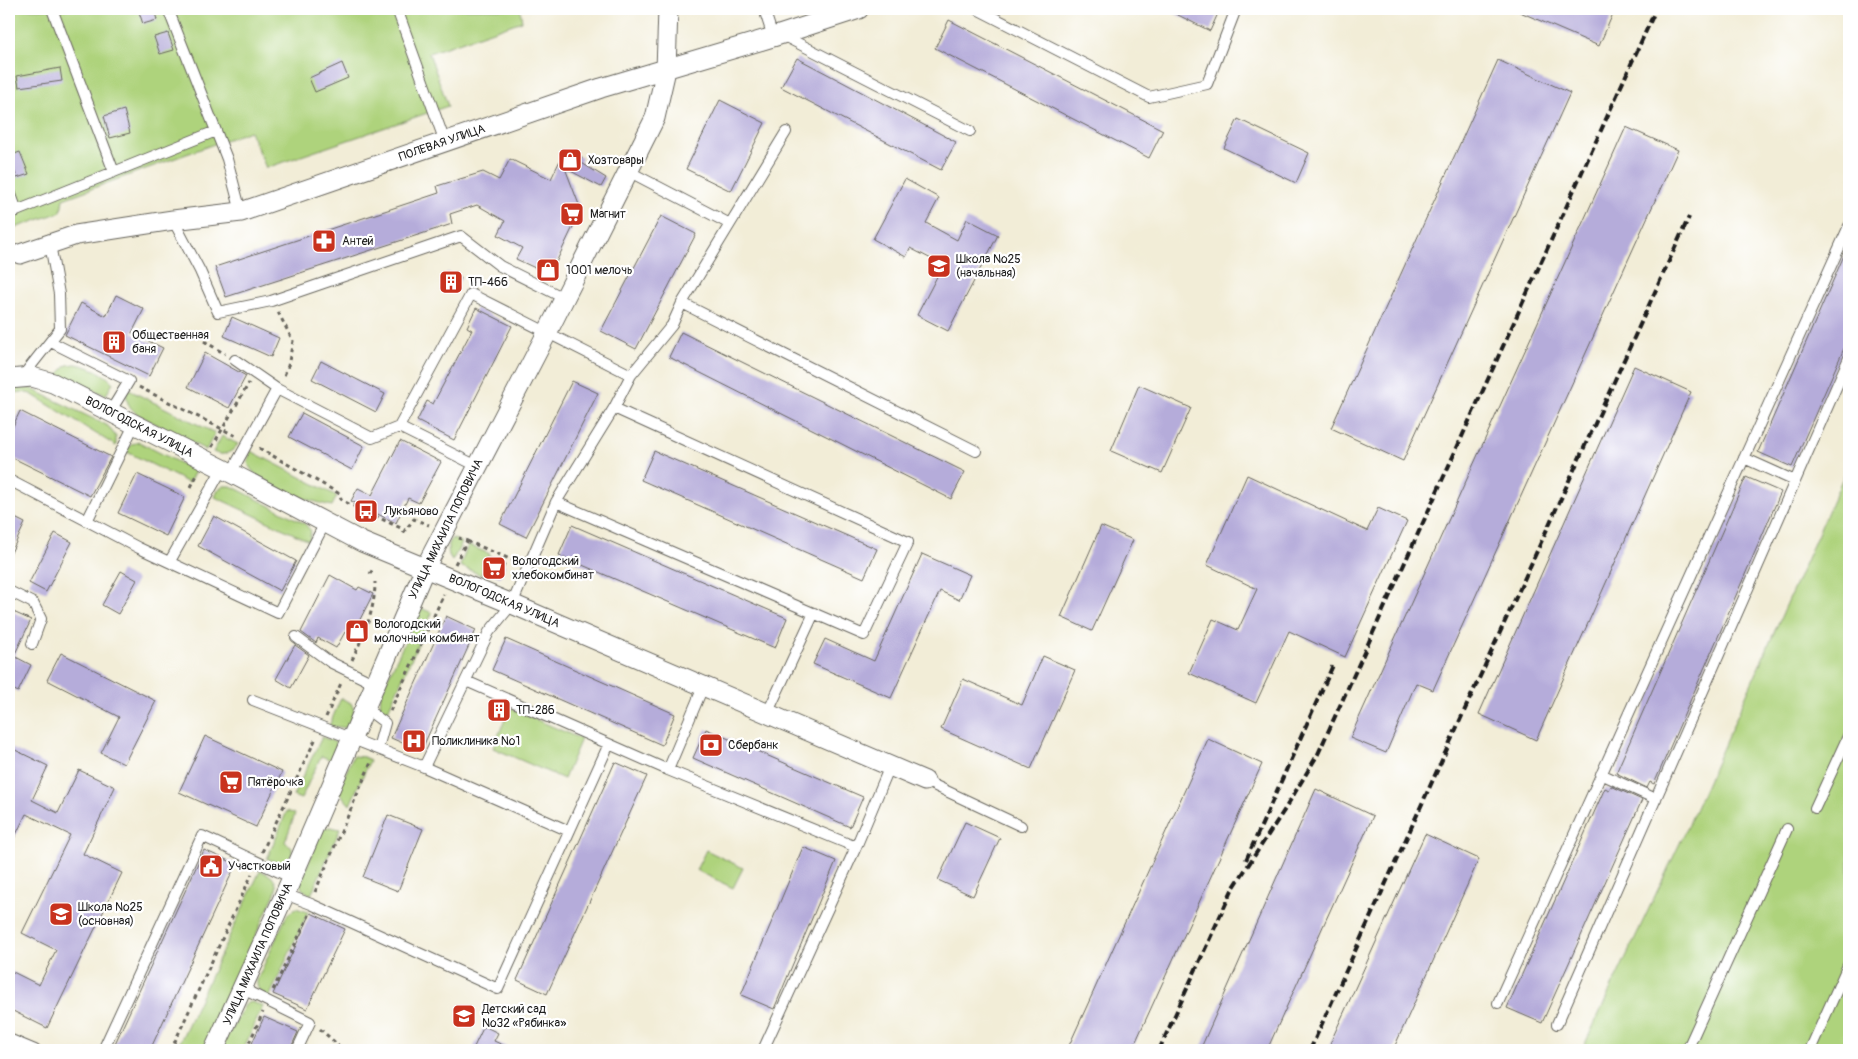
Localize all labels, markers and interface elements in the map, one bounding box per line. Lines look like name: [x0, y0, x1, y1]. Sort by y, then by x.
street label: ПОЛЕВАЯ УЛИЦА: [397, 121, 487, 165]
shop icon: Хозтовары: [557, 147, 583, 173]
place label: Хозтовары: [588, 153, 644, 168]
supermarket icon: Магнит: [559, 201, 585, 227]
place label: Магнит: [590, 207, 626, 222]
pharmacy icon: Антей: [311, 228, 337, 254]
place label: Антей: [342, 234, 374, 249]
place label: Школа №25 (начальная): [956, 252, 1021, 281]
school or university icon: Школа №25 (начальная): [926, 253, 952, 279]
shop icon: 1001 мелочь: [535, 257, 561, 283]
place label: 1001 мелочь: [566, 263, 633, 278]
building icon: ТП-466: [438, 269, 464, 295]
place label: ТП-466: [468, 275, 508, 290]
place label: Общественная баня: [132, 328, 209, 357]
building icon: Общественная баня: [101, 329, 127, 355]
street label: ВОЛОГОДСКАЯ УЛИЦА: [82, 393, 196, 461]
street label: УЛИЦА МИХАИЛА ПОПОВИЧА: [406, 456, 487, 601]
bus stop icon: Лукьяново: [353, 498, 379, 524]
place label: Лукьяново: [383, 504, 439, 519]
place label: Вологодский хлебокомбинат: [512, 554, 594, 583]
supermarket icon: Вологодский хлебокомбинат: [481, 555, 507, 581]
street label: ВОЛОГОДСКАЯ УЛИЦА: [446, 571, 562, 631]
place label: Вологодский молочный комбинат: [374, 617, 480, 646]
shop icon: Вологодский молочный комбинат: [344, 618, 370, 644]
building icon: ТП-286: [486, 697, 512, 723]
place label: ТП-286: [516, 703, 555, 718]
hospital icon: Поликлиника №1: [401, 728, 427, 754]
bank icon: Сбербанк: [698, 732, 724, 758]
place label: Поликлиника №1: [432, 734, 520, 749]
place label: Сбербанк: [728, 738, 779, 753]
supermarket icon: Пятёрочка: [218, 769, 244, 795]
place label: Пятёрочка: [248, 775, 304, 790]
public building icon: Участковый: [198, 853, 224, 879]
place label: Участковый: [228, 859, 291, 874]
street label: УЛИЦА МИХАИЛА ПОПОВИЧА: [220, 880, 296, 1027]
place label: Школа №25 (основная): [78, 900, 143, 929]
school or university icon: Школа №25 (основная): [48, 901, 74, 927]
place label: Детский сад №32 «Рябинка»: [481, 1002, 566, 1031]
school or university icon: Детский сад №32 «Рябинка»: [451, 1003, 477, 1029]

